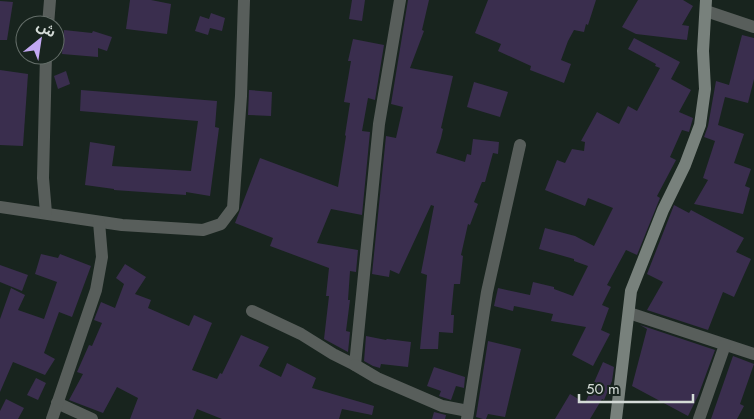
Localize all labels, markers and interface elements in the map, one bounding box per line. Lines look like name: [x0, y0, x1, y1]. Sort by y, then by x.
north arrow: [15, 15, 65, 65]
text: ش: [33, 15, 60, 42]
scale bar: [579, 372, 693, 404]
text: 50 m: [586, 378, 620, 400]

